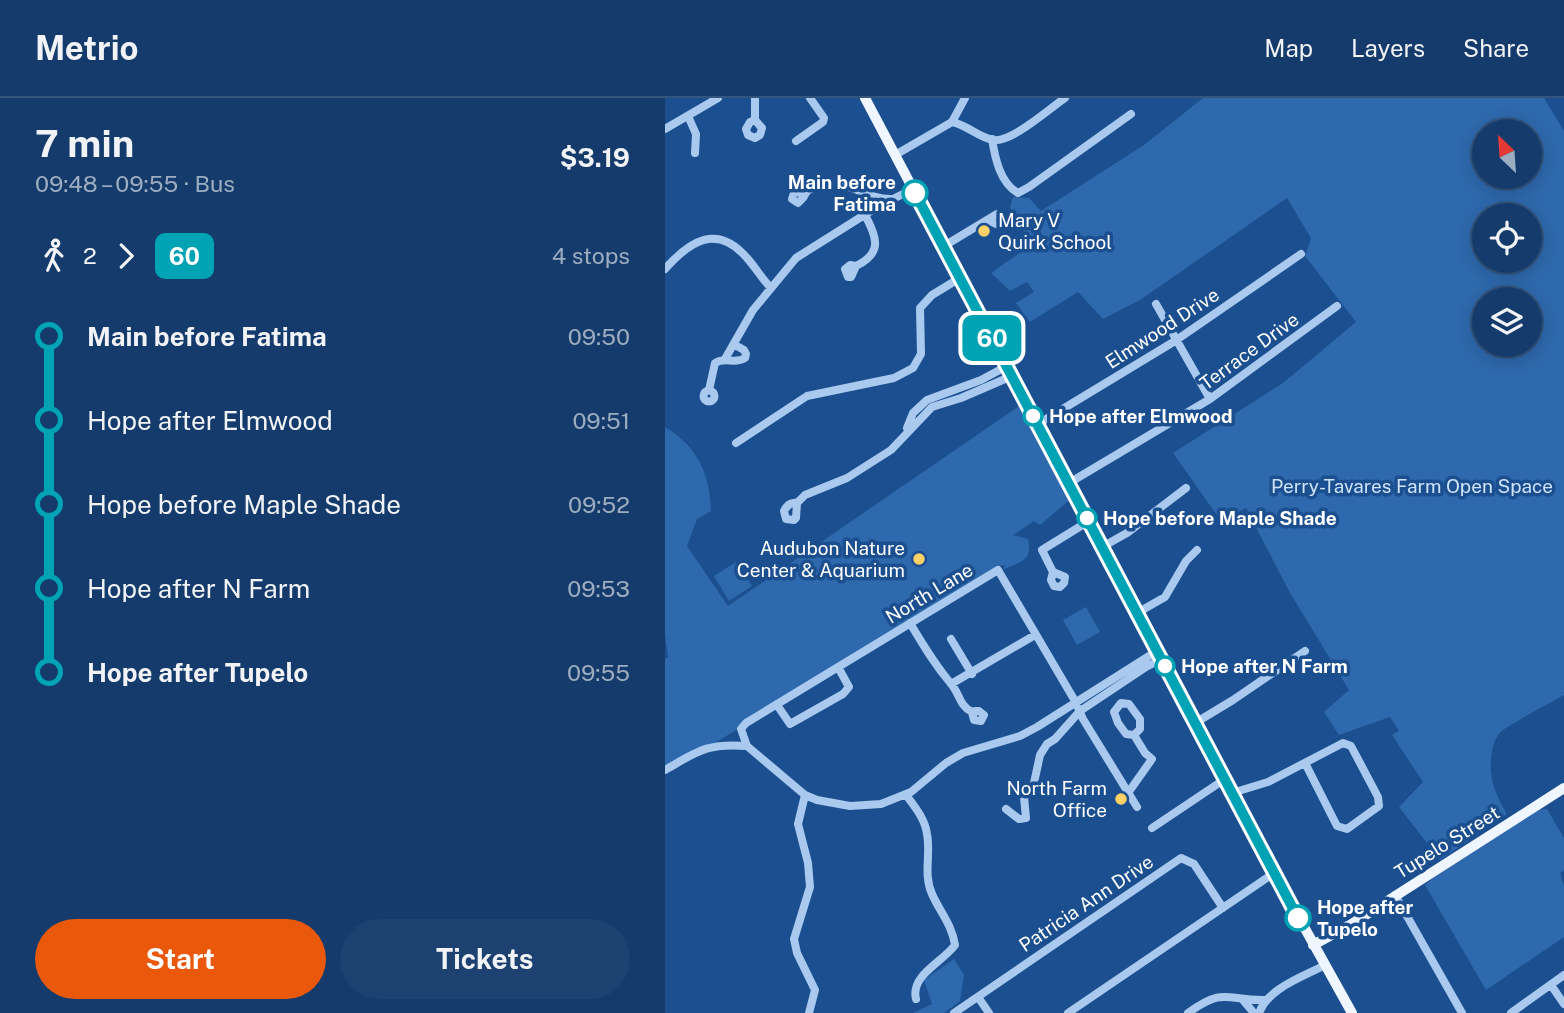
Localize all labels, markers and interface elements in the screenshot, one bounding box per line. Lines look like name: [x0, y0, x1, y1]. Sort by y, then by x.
text: Metrio: [35, 29, 138, 67]
text: Map: [1264, 34, 1313, 62]
text: Layers: [1351, 34, 1425, 62]
text: Share: [1463, 34, 1529, 62]
north arrow: [1472, 119, 1542, 189]
map controls: [1472, 119, 1542, 357]
text: 7 min: [35, 121, 134, 166]
text: $3.19: [560, 142, 630, 173]
text: 09:48 – 09:55 · Bus: [35, 170, 235, 197]
place label: Main before Fatima: [788, 171, 896, 215]
marker: Main before Fatima: [902, 180, 928, 206]
button: locate: [1472, 203, 1542, 273]
place label: Mary V Quirk School: [998, 209, 1112, 253]
marker: Mary V Quirk School: [976, 223, 992, 239]
icon: walk: [35, 237, 73, 275]
icon: forward: [107, 237, 145, 275]
text: 2: [83, 242, 97, 269]
text: 60: [169, 242, 200, 270]
text: 4 stops: [552, 242, 630, 269]
street label: Elmwood Drive: [1101, 283, 1223, 373]
button: layers: [1472, 287, 1542, 357]
street label: Terrace Drive: [1195, 308, 1303, 394]
line badge: 60: [961, 315, 1023, 361]
text: Main before Fatima: [87, 321, 327, 352]
text: 09:50: [568, 323, 630, 350]
text: 60: [976, 324, 1008, 352]
text: Hope after Elmwood: [87, 405, 333, 436]
place label: Hope after Elmwood: [1049, 405, 1232, 427]
marker: Hope after Elmwood: [1023, 406, 1043, 426]
text: 09:51: [572, 407, 630, 434]
park label: Perry-Tavares Farm Open Space: [1271, 475, 1553, 497]
text: Hope before Maple Shade: [87, 489, 401, 520]
text: 09:52: [568, 491, 630, 518]
place label: Hope before Maple Shade: [1103, 507, 1337, 529]
marker: Hope before Maple Shade: [1077, 508, 1097, 528]
place label: Audubon Nature Center & Aquarium: [737, 537, 905, 581]
marker: Audubon Nature Center & Aquarium: [911, 551, 927, 567]
street label: North Lane: [881, 558, 977, 628]
text: Hope after N Farm: [87, 573, 310, 604]
text: 09:53: [567, 575, 630, 602]
place label: Hope after N Farm: [1181, 655, 1348, 677]
marker: Hope after N Farm: [1155, 656, 1175, 676]
text: Hope after Tupelo: [87, 657, 308, 688]
text: 09:55: [567, 659, 630, 686]
place label: North Farm Office: [1006, 777, 1107, 821]
marker: North Farm Office: [1113, 791, 1129, 807]
street label: Tupelo Street: [1391, 801, 1503, 883]
street label: Patricia Ann Drive: [1015, 850, 1157, 956]
place label: Hope after Tupelo: [1317, 896, 1413, 940]
marker: Hope after Tupelo: [1285, 905, 1311, 931]
button: Start: [35, 919, 326, 999]
button: Tickets: [340, 919, 630, 999]

